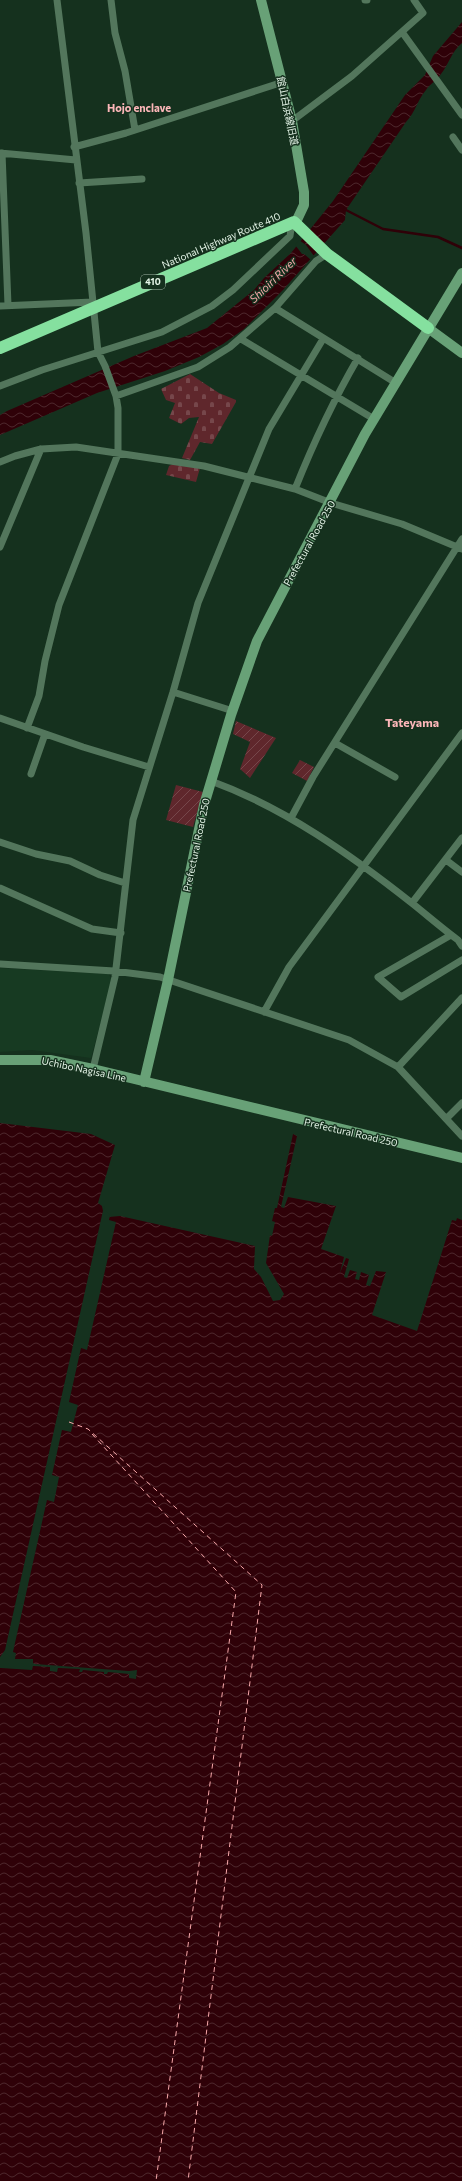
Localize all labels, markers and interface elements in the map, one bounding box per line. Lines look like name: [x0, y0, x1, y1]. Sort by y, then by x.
street label: 館山白浜線旧道: [275, 76, 301, 146]
district label: Hojo enclave: [107, 101, 171, 114]
street label: National Highway Route 410: [160, 210, 282, 270]
water label: Shioiri River: [246, 254, 299, 305]
road number: 410: [141, 275, 165, 289]
street label: Prefectural Road 250: [281, 498, 337, 588]
district label: Tateyama: [385, 715, 439, 729]
street label: Prefectural Road 250: [180, 797, 212, 893]
street label: Uchibo Nagisa Line: [41, 1054, 127, 1084]
street label: Prefectural Road 250: [303, 1115, 399, 1149]

